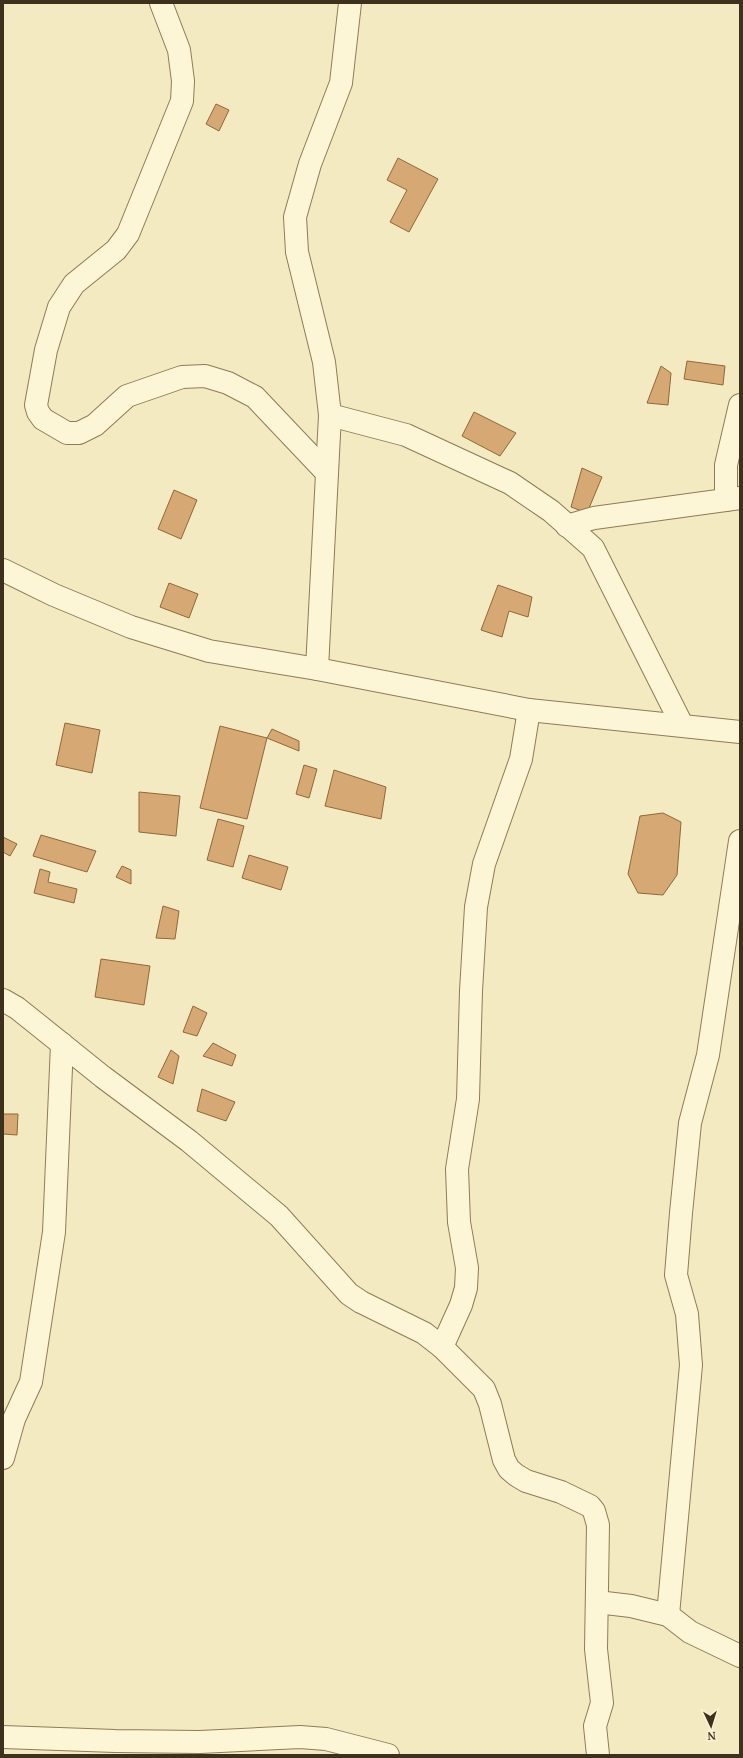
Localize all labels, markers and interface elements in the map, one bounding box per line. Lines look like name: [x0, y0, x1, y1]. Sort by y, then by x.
north arrow: [691, 1706, 731, 1746]
text: N: [706, 1729, 716, 1743]

